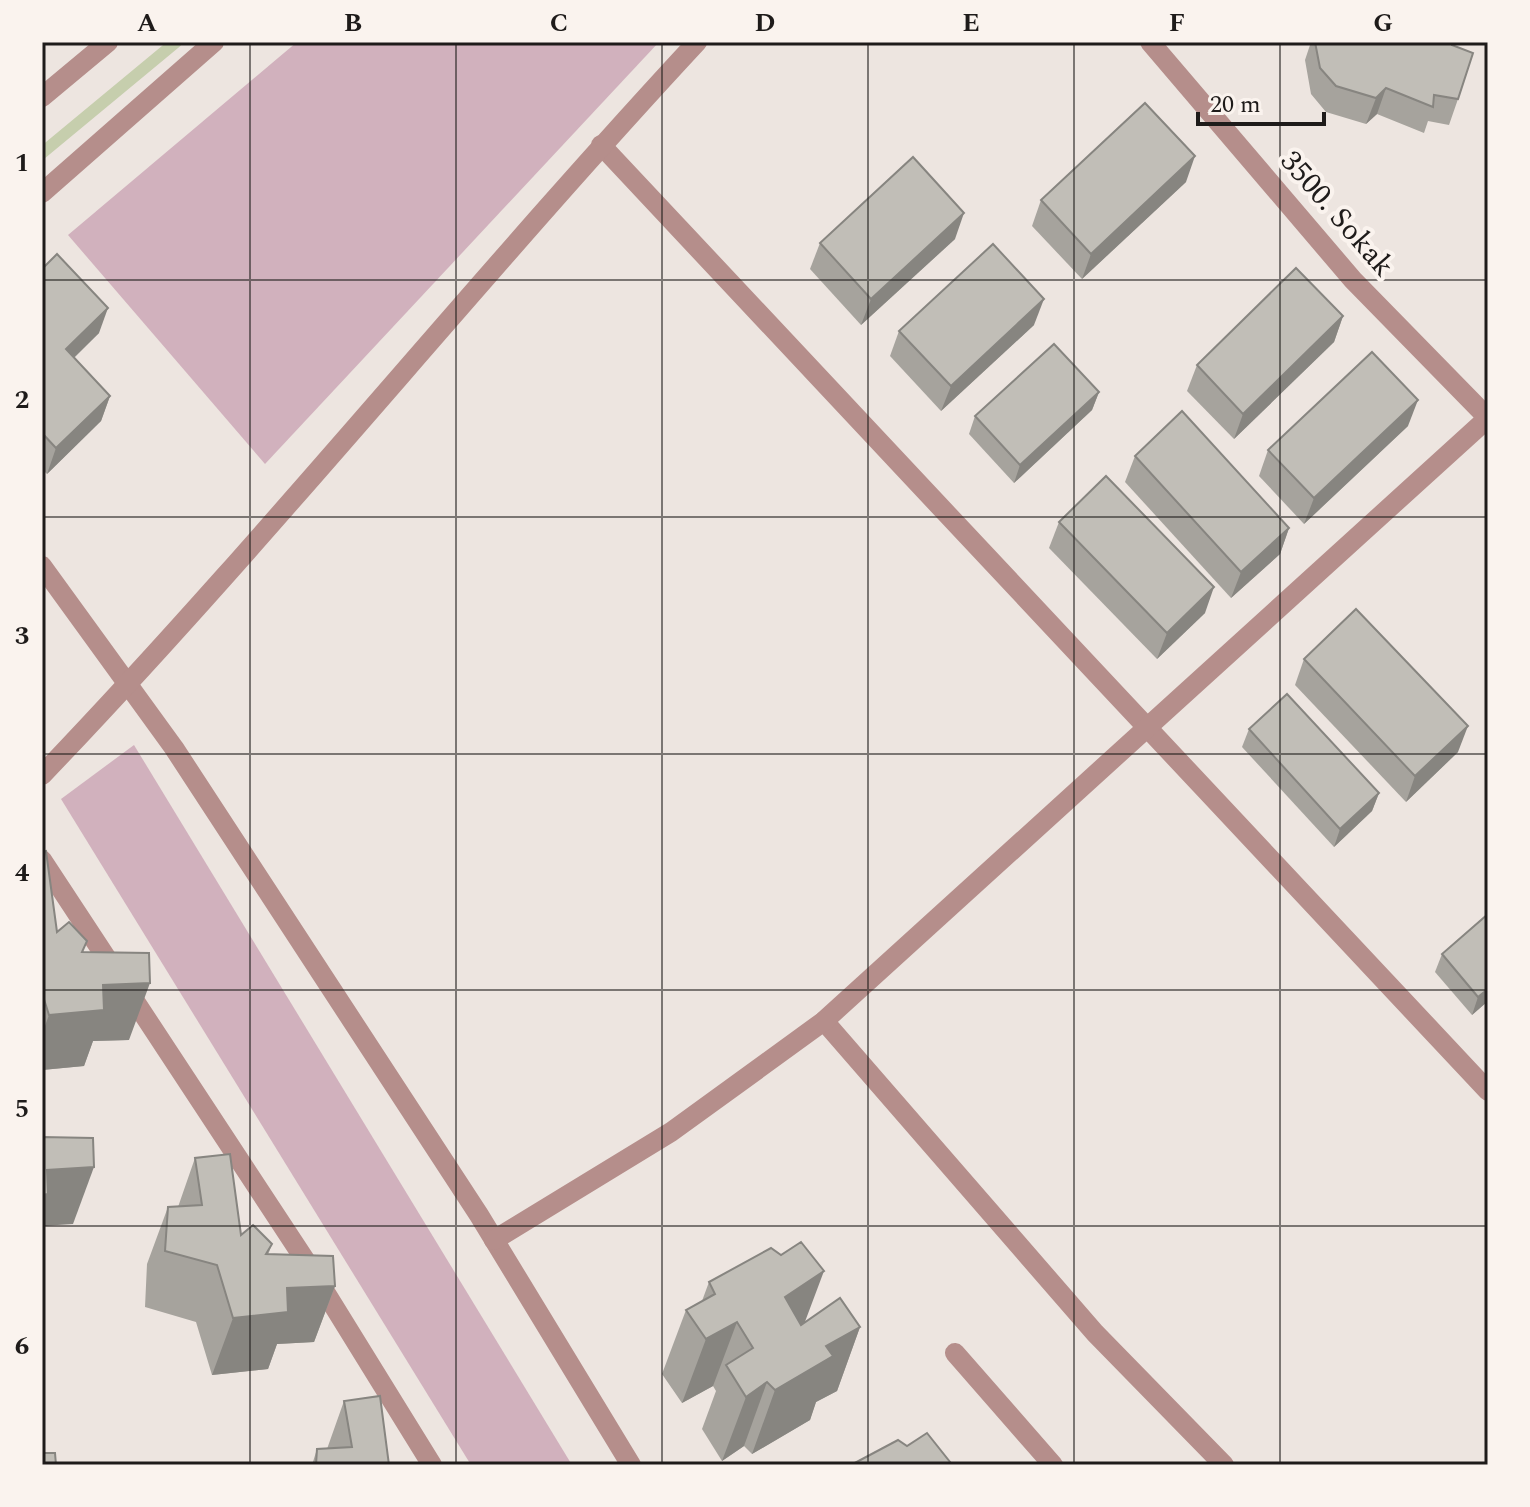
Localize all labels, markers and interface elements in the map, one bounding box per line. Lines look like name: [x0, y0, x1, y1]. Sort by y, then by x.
text: A: [137, 3, 157, 43]
text: B: [344, 3, 362, 43]
text: C: [550, 3, 568, 43]
text: D: [755, 3, 775, 43]
text: E: [962, 3, 980, 43]
text: F: [1169, 3, 1185, 43]
text: G: [1373, 3, 1393, 43]
scale bar: [1198, 76, 1324, 126]
text: 20 m: [1210, 87, 1261, 123]
street label: 3500. Sokak: [1269, 140, 1405, 288]
text: 1: [15, 143, 29, 183]
text: 2: [15, 380, 29, 420]
text: 3: [15, 616, 29, 656]
text: 4: [15, 853, 30, 893]
text: 5: [15, 1089, 29, 1129]
text: 6: [15, 1326, 29, 1366]

